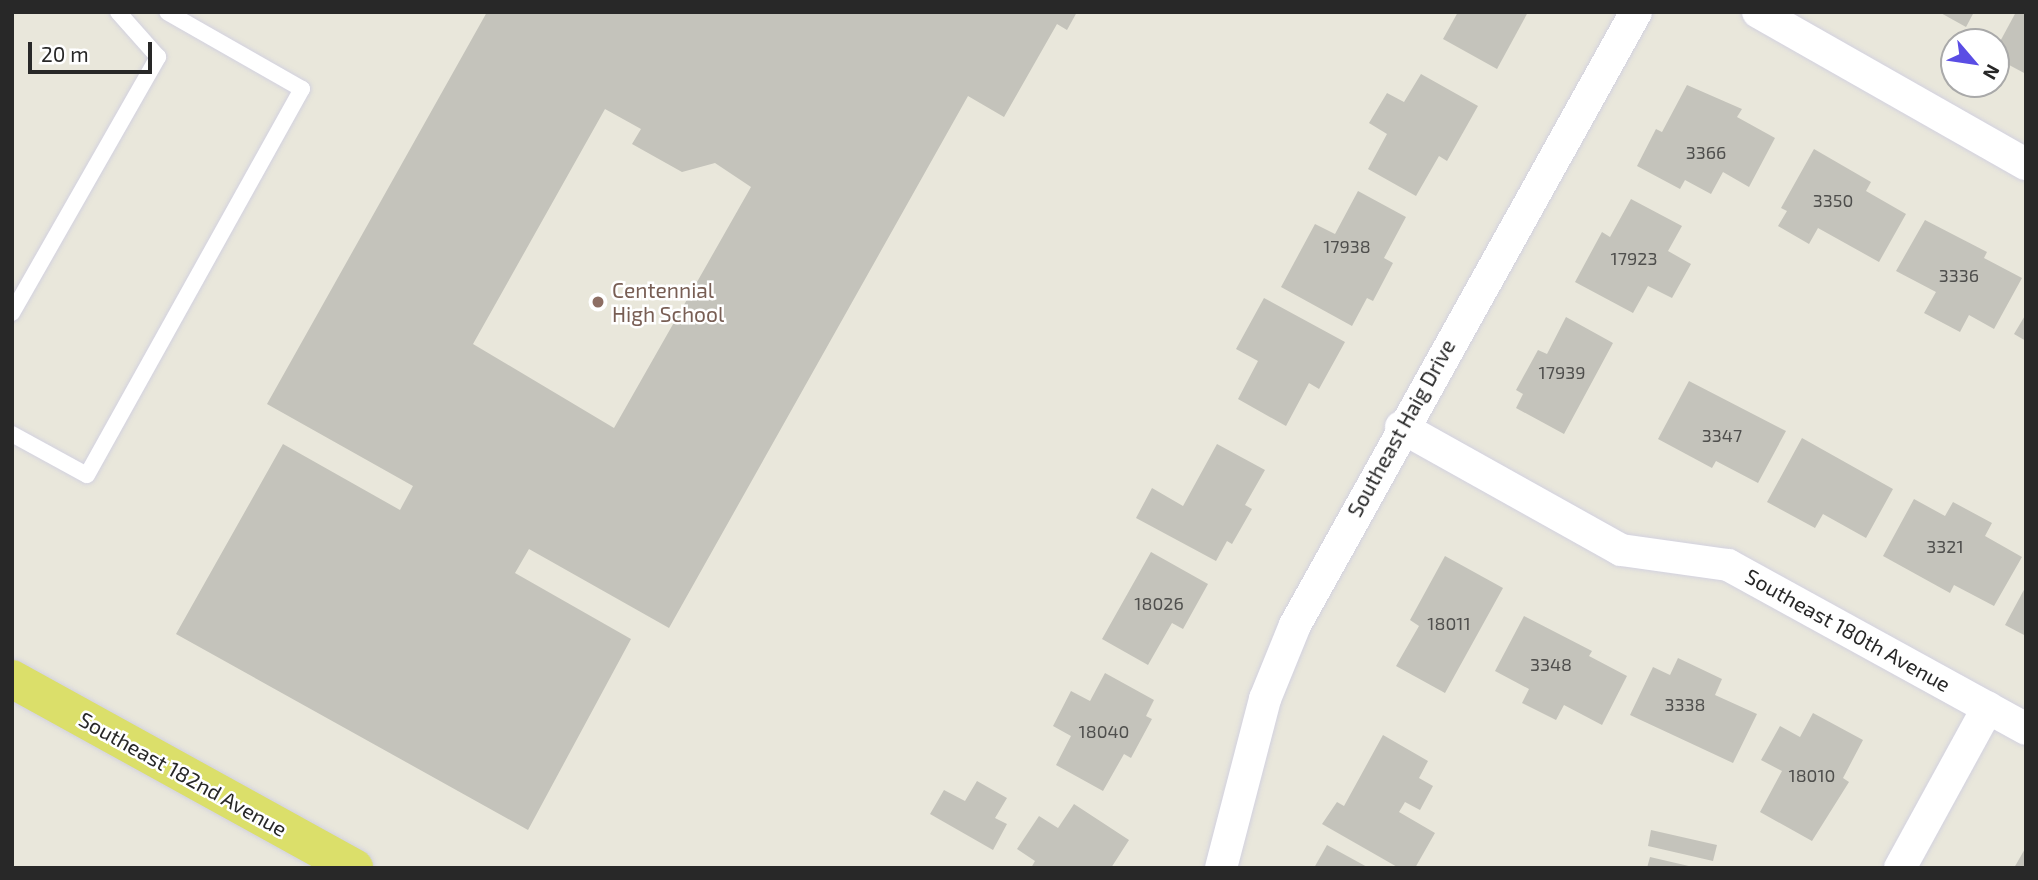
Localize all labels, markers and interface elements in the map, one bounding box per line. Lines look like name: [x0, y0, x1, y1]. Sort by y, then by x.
scale bar: [32, 28, 156, 72]
north arrow: [1940, 28, 2010, 98]
text: 20 m: [41, 41, 89, 66]
text: N: [1979, 61, 2005, 84]
house number: 3366: [1686, 141, 1726, 163]
house number: 3350: [1813, 189, 1853, 211]
house number: 17938: [1323, 235, 1371, 257]
house number: 17923: [1611, 247, 1657, 269]
house number: 3336: [1939, 264, 1979, 286]
place label: Centennial High School: [612, 277, 724, 327]
marker: Centennial High School: [590, 294, 606, 310]
street label: Southeast Haig Drive: [1342, 335, 1460, 521]
house number: 17939: [1539, 361, 1585, 383]
house number: 3347: [1702, 424, 1742, 446]
house number: 3321: [1926, 535, 1964, 557]
street label: Southeast 180th Avenue: [1741, 563, 1955, 697]
house number: 18026: [1134, 592, 1184, 614]
house number: 18011: [1427, 612, 1471, 634]
house number: 3348: [1530, 653, 1572, 675]
house number: 3338: [1665, 693, 1705, 715]
street label: Southeast 182nd Avenue: [74, 706, 292, 842]
house number: 18040: [1079, 720, 1129, 742]
house number: 18010: [1789, 764, 1835, 786]

